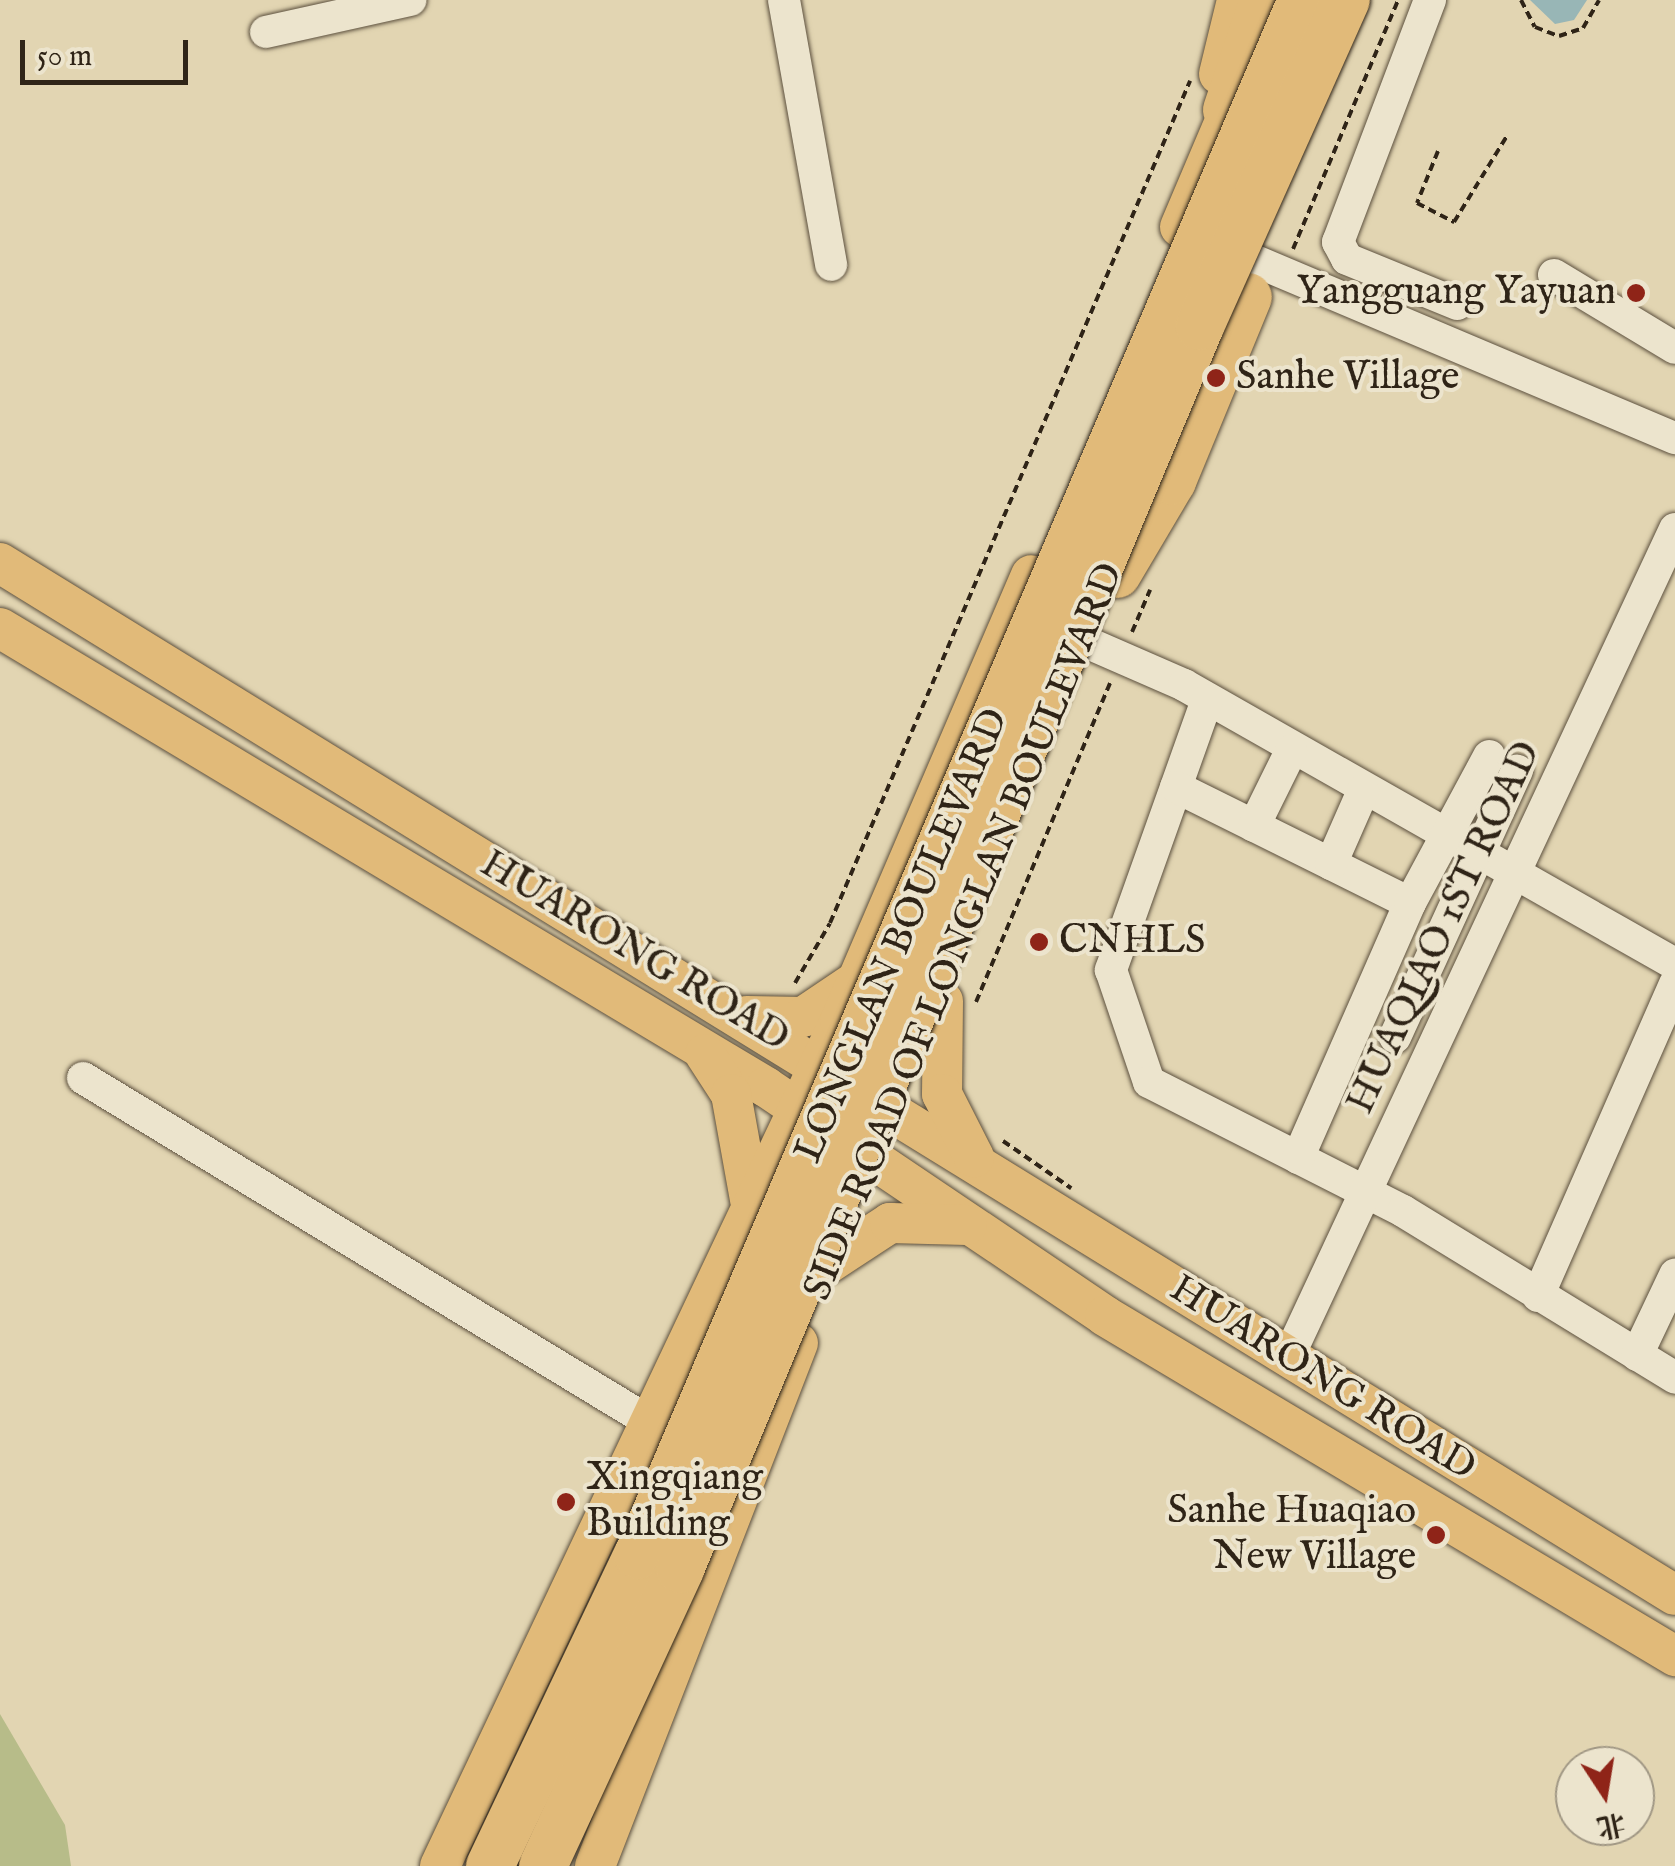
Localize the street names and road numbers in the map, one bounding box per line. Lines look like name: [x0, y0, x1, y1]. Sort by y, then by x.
street label: SIDE ROAD OF LONGLAN BOULEVARD: [795, 557, 1135, 1307]
street label: LONGLAN BOULEVARD: [786, 702, 1020, 1170]
street label: HUAQIAO 1ST ROAD: [1338, 734, 1552, 1122]
street label: HUARONG ROAD: [471, 841, 797, 1063]
street label: HUARONG ROAD: [1160, 1266, 1484, 1492]

